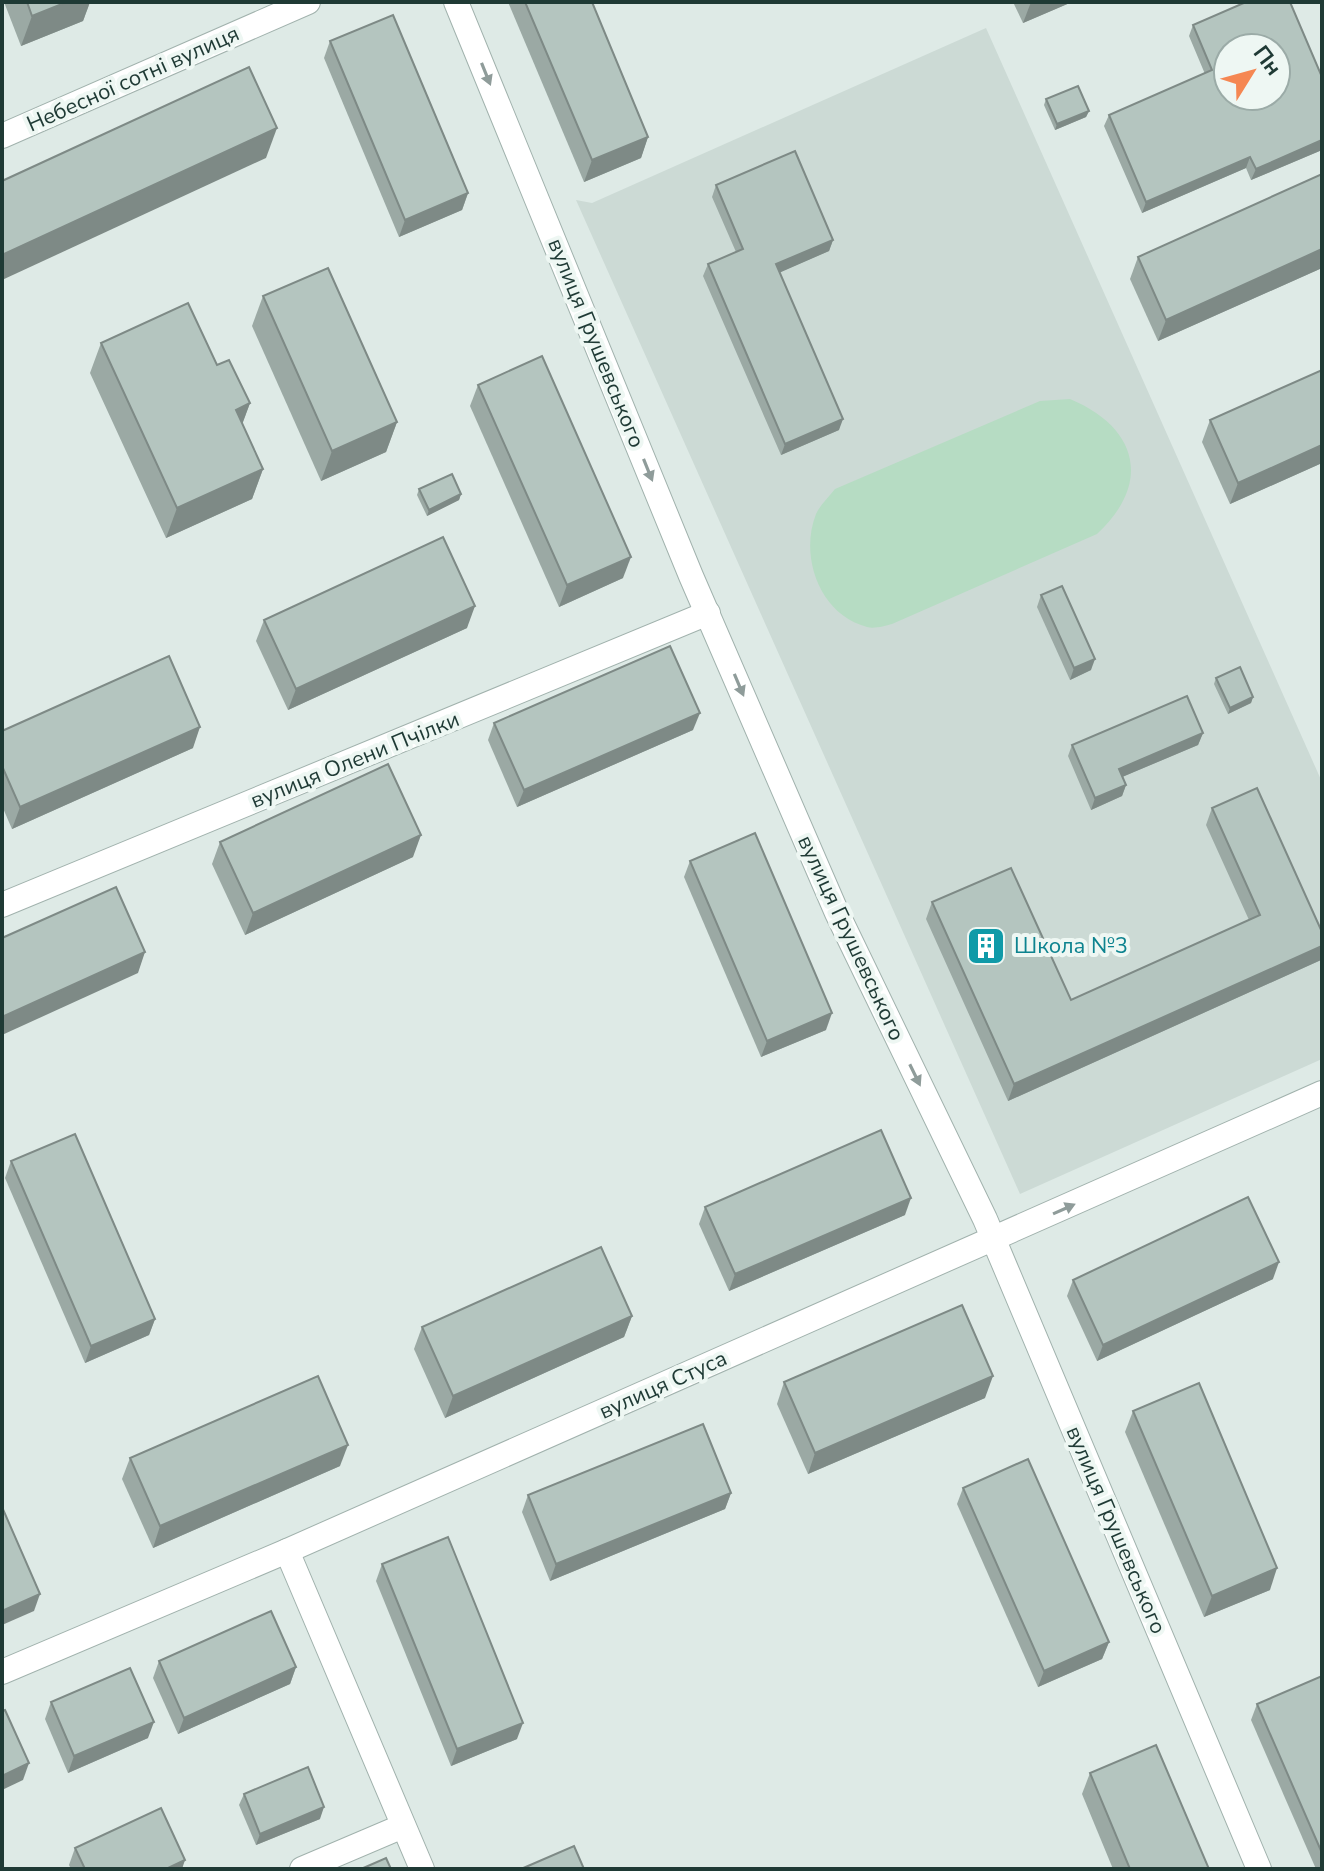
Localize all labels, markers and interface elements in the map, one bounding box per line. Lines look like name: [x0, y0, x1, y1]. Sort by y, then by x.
street label: Небесної сотні вулиця: [22, 19, 244, 139]
north arrow: [1212, 32, 1292, 112]
text: Пн: [1246, 39, 1288, 82]
one-way arrow: [480, 62, 493, 86]
street label: вулиця Грушевського: [540, 234, 652, 452]
one-way arrow: [642, 458, 655, 482]
one-way arrow: [732, 673, 745, 697]
street label: вулиця Олени Пчілки: [246, 704, 464, 816]
street label: вулиця Грушевського: [790, 830, 912, 1046]
building icon: Школа №3: [965, 925, 1007, 967]
place label: Школа №3: [1014, 931, 1128, 961]
one-way arrow: [908, 1063, 922, 1086]
one-way arrow: [1052, 1202, 1075, 1215]
street label: вулиця Стуса: [594, 1343, 732, 1427]
street label: вулиця Грушевського: [1059, 1421, 1173, 1639]

